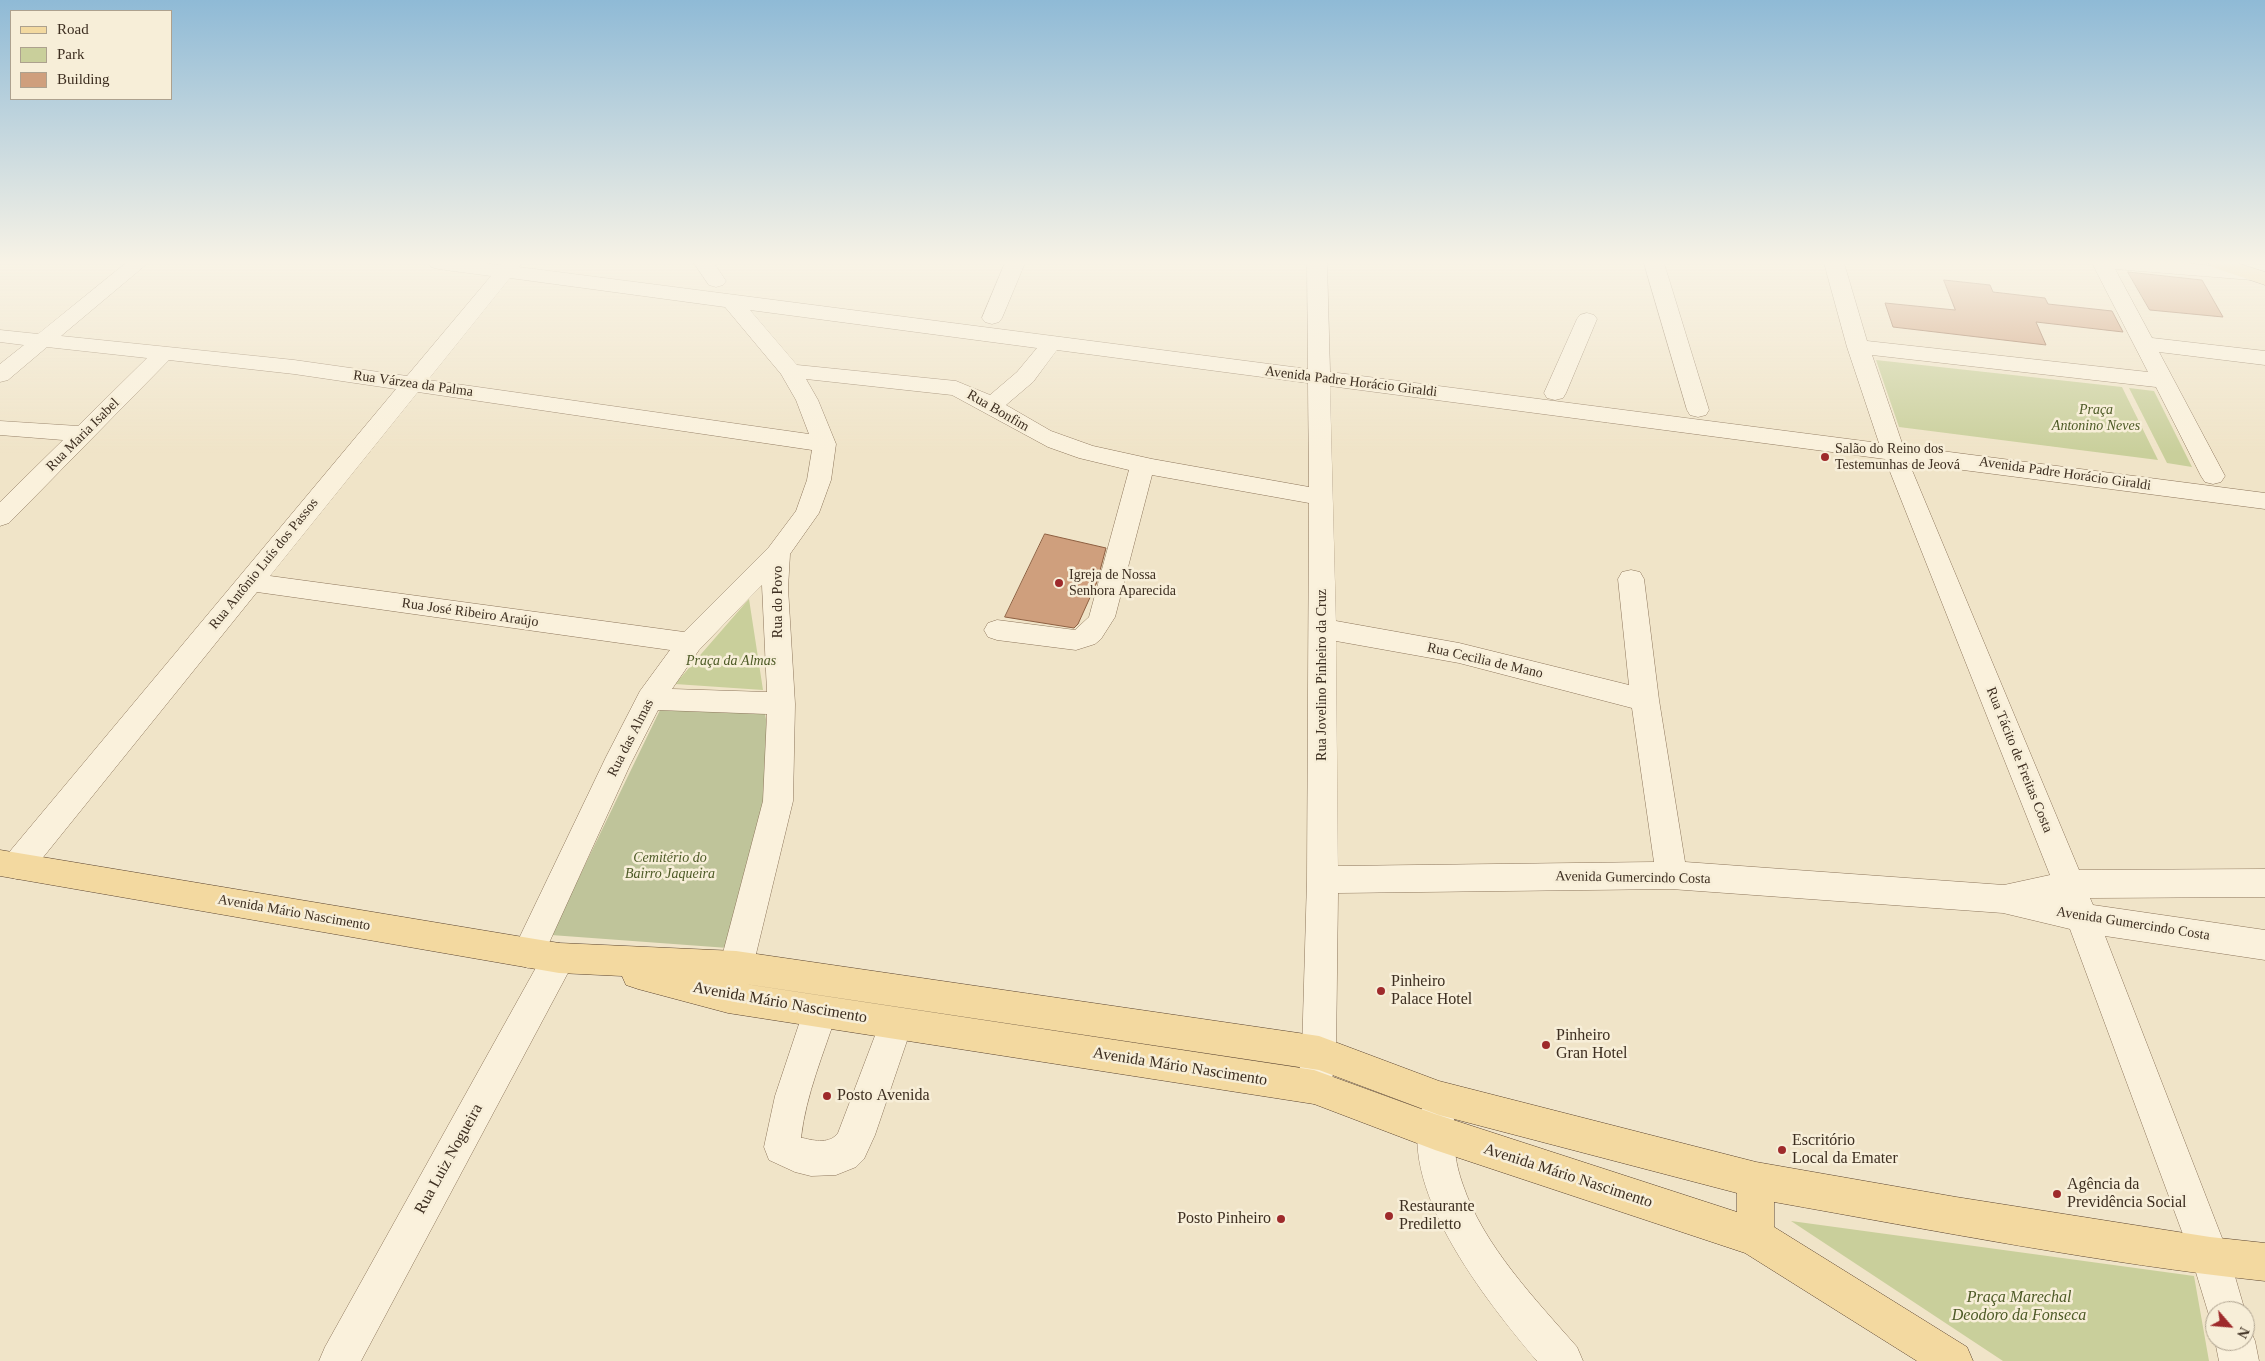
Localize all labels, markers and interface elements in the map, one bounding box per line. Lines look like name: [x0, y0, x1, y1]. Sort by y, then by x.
legend: [10, 10, 172, 100]
text: Road: [57, 21, 89, 37]
text: Park: [57, 46, 85, 62]
text: Building: [57, 71, 110, 87]
street label: Avenida Padre Horácio Giraldi: [1264, 363, 1438, 401]
street label: Rua Várzea da Palma: [352, 367, 474, 401]
street label: Rua Bonfim: [964, 387, 1032, 435]
street label: Rua Maria Isabel: [43, 395, 123, 475]
park label: Praça Antonino Neves: [2052, 402, 2140, 434]
place label: Salão do Reino dos Testemunhas de Jeová: [1835, 441, 1960, 474]
marker: Salão do Reino dos Testemunhas de Jeová: [1819, 451, 1831, 463]
street label: Avenida Padre Horácio Giraldi: [1978, 454, 2152, 494]
street label: Rua Antônio Luís dos Passos: [206, 495, 322, 633]
street label: Rua do Povo: [770, 566, 786, 638]
place label: Igreja de Nossa Senhora Aparecida: [1069, 567, 1176, 600]
marker: Igreja de Nossa Senhora Aparecida: [1053, 577, 1065, 589]
street label: Rua Jovelino Pinheiro da Cruz: [1314, 589, 1330, 761]
street label: Rua José Ribeiro Araújo: [400, 595, 540, 631]
street label: Rua Cecilia de Mano: [1425, 639, 1545, 683]
park label: Praça da Almas: [686, 653, 776, 669]
street label: Rua Tácito de Freitas Costa: [1982, 685, 2056, 835]
street label: Rua das Almas: [604, 696, 658, 780]
park label: Cemitério do Bairro Jaqueira: [625, 850, 715, 882]
street label: Avenida Gumercindo Costa: [1555, 868, 1711, 888]
street label: Avenida Mário Nascimento: [216, 891, 372, 935]
street label: Avenida Gumercindo Costa: [2055, 904, 2211, 944]
place label: Pinheiro Palace Hotel: [1391, 972, 1472, 1010]
street label: Avenida Mário Nascimento: [691, 978, 869, 1028]
marker: Pinheiro Palace Hotel: [1375, 985, 1387, 997]
place label: Pinheiro Gran Hotel: [1556, 1026, 1628, 1064]
marker: Pinheiro Gran Hotel: [1540, 1039, 1552, 1051]
street label: Avenida Mário Nascimento: [1091, 1044, 1269, 1090]
place label: Posto Avenida: [837, 1086, 930, 1106]
marker: Posto Avenida: [821, 1090, 833, 1102]
street label: Rua Luiz Nogueira: [411, 1101, 487, 1217]
place label: Escritório Local da Emater: [1792, 1131, 1898, 1169]
street label: Avenida Mário Nascimento: [1481, 1140, 1655, 1212]
marker: Escritório Local da Emater: [1776, 1144, 1788, 1156]
place label: Agência da Previdência Social: [2067, 1175, 2187, 1213]
marker: Agência da Previdência Social: [2051, 1188, 2063, 1200]
place label: Restaurante Prediletto: [1399, 1197, 1475, 1235]
place label: Posto Pinheiro: [1177, 1209, 1271, 1229]
marker: Restaurante Prediletto: [1383, 1210, 1395, 1222]
marker: Posto Pinheiro: [1275, 1213, 1287, 1225]
park label: Praça Marechal Deodoro da Fonseca: [1952, 1288, 2086, 1326]
north arrow: [2205, 1301, 2255, 1351]
text: N: [2234, 1325, 2252, 1340]

